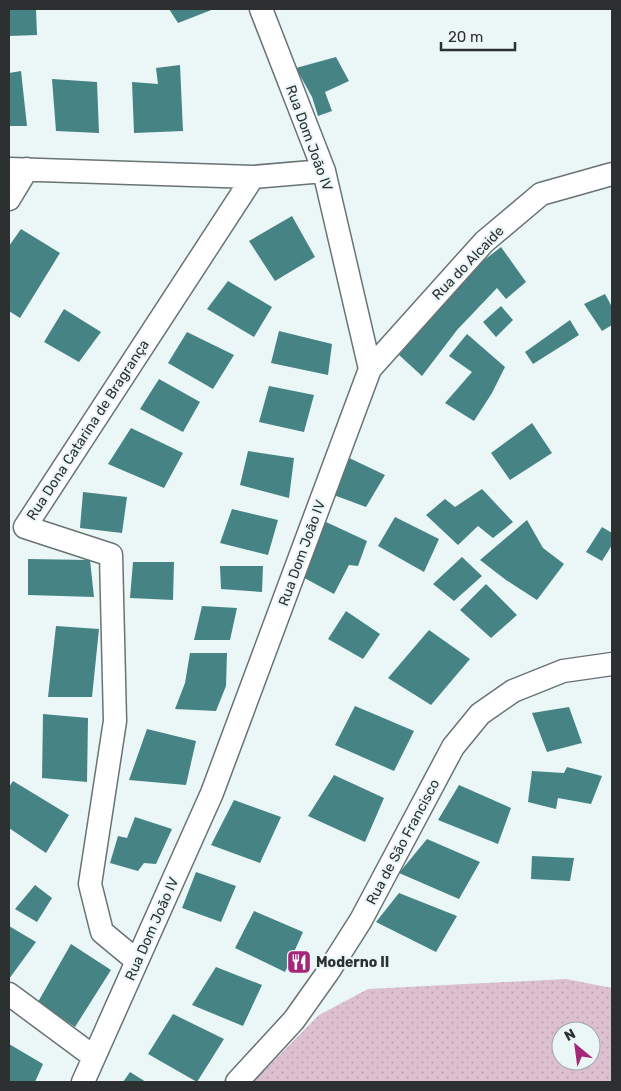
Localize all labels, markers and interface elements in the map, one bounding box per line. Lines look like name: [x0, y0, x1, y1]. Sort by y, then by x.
scale bar: [441, 20, 515, 52]
text: 20 m: [448, 28, 483, 46]
street label: Rua Dom João IV: [282, 83, 336, 193]
street label: Rua do Alcaide: [429, 222, 508, 303]
street label: Rua Dona Catarina de Bragrança: [23, 337, 153, 523]
street label: Rua Dom João IV: [275, 498, 329, 608]
street label: Rua de São Francisco: [363, 776, 443, 908]
street label: Rua Dom João IV: [122, 875, 182, 983]
restaurant icon: Moderno II: [286, 949, 312, 975]
place label: Moderno II: [316, 954, 389, 971]
north arrow: [551, 1021, 601, 1071]
text: N: [561, 1025, 578, 1045]

